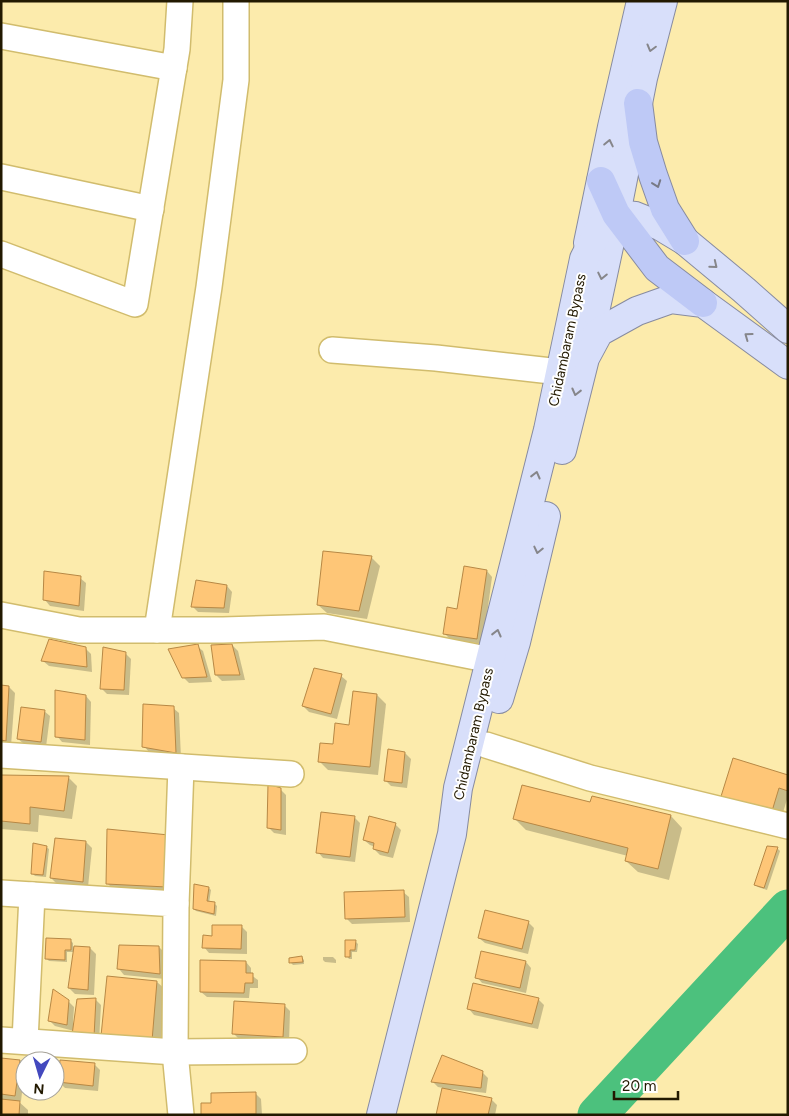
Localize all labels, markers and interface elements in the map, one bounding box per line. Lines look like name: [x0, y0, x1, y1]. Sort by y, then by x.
one-way arrow: [646, 44, 656, 52]
one-way arrow: [603, 138, 614, 147]
one-way arrow: [651, 180, 661, 188]
one-way arrow: [708, 259, 717, 268]
one-way arrow: [598, 271, 608, 280]
street label: Chidambaram Bypass: [545, 272, 590, 408]
one-way arrow: [744, 333, 754, 342]
one-way arrow: [571, 387, 582, 396]
one-way arrow: [530, 471, 541, 480]
one-way arrow: [533, 545, 544, 554]
one-way arrow: [492, 630, 502, 638]
street label: Chidambaram Bypass: [450, 666, 497, 802]
north arrow: [15, 1051, 65, 1101]
scale bar: [614, 1068, 678, 1100]
text: 20 m: [622, 1077, 656, 1095]
text: N: [33, 1080, 45, 1097]

